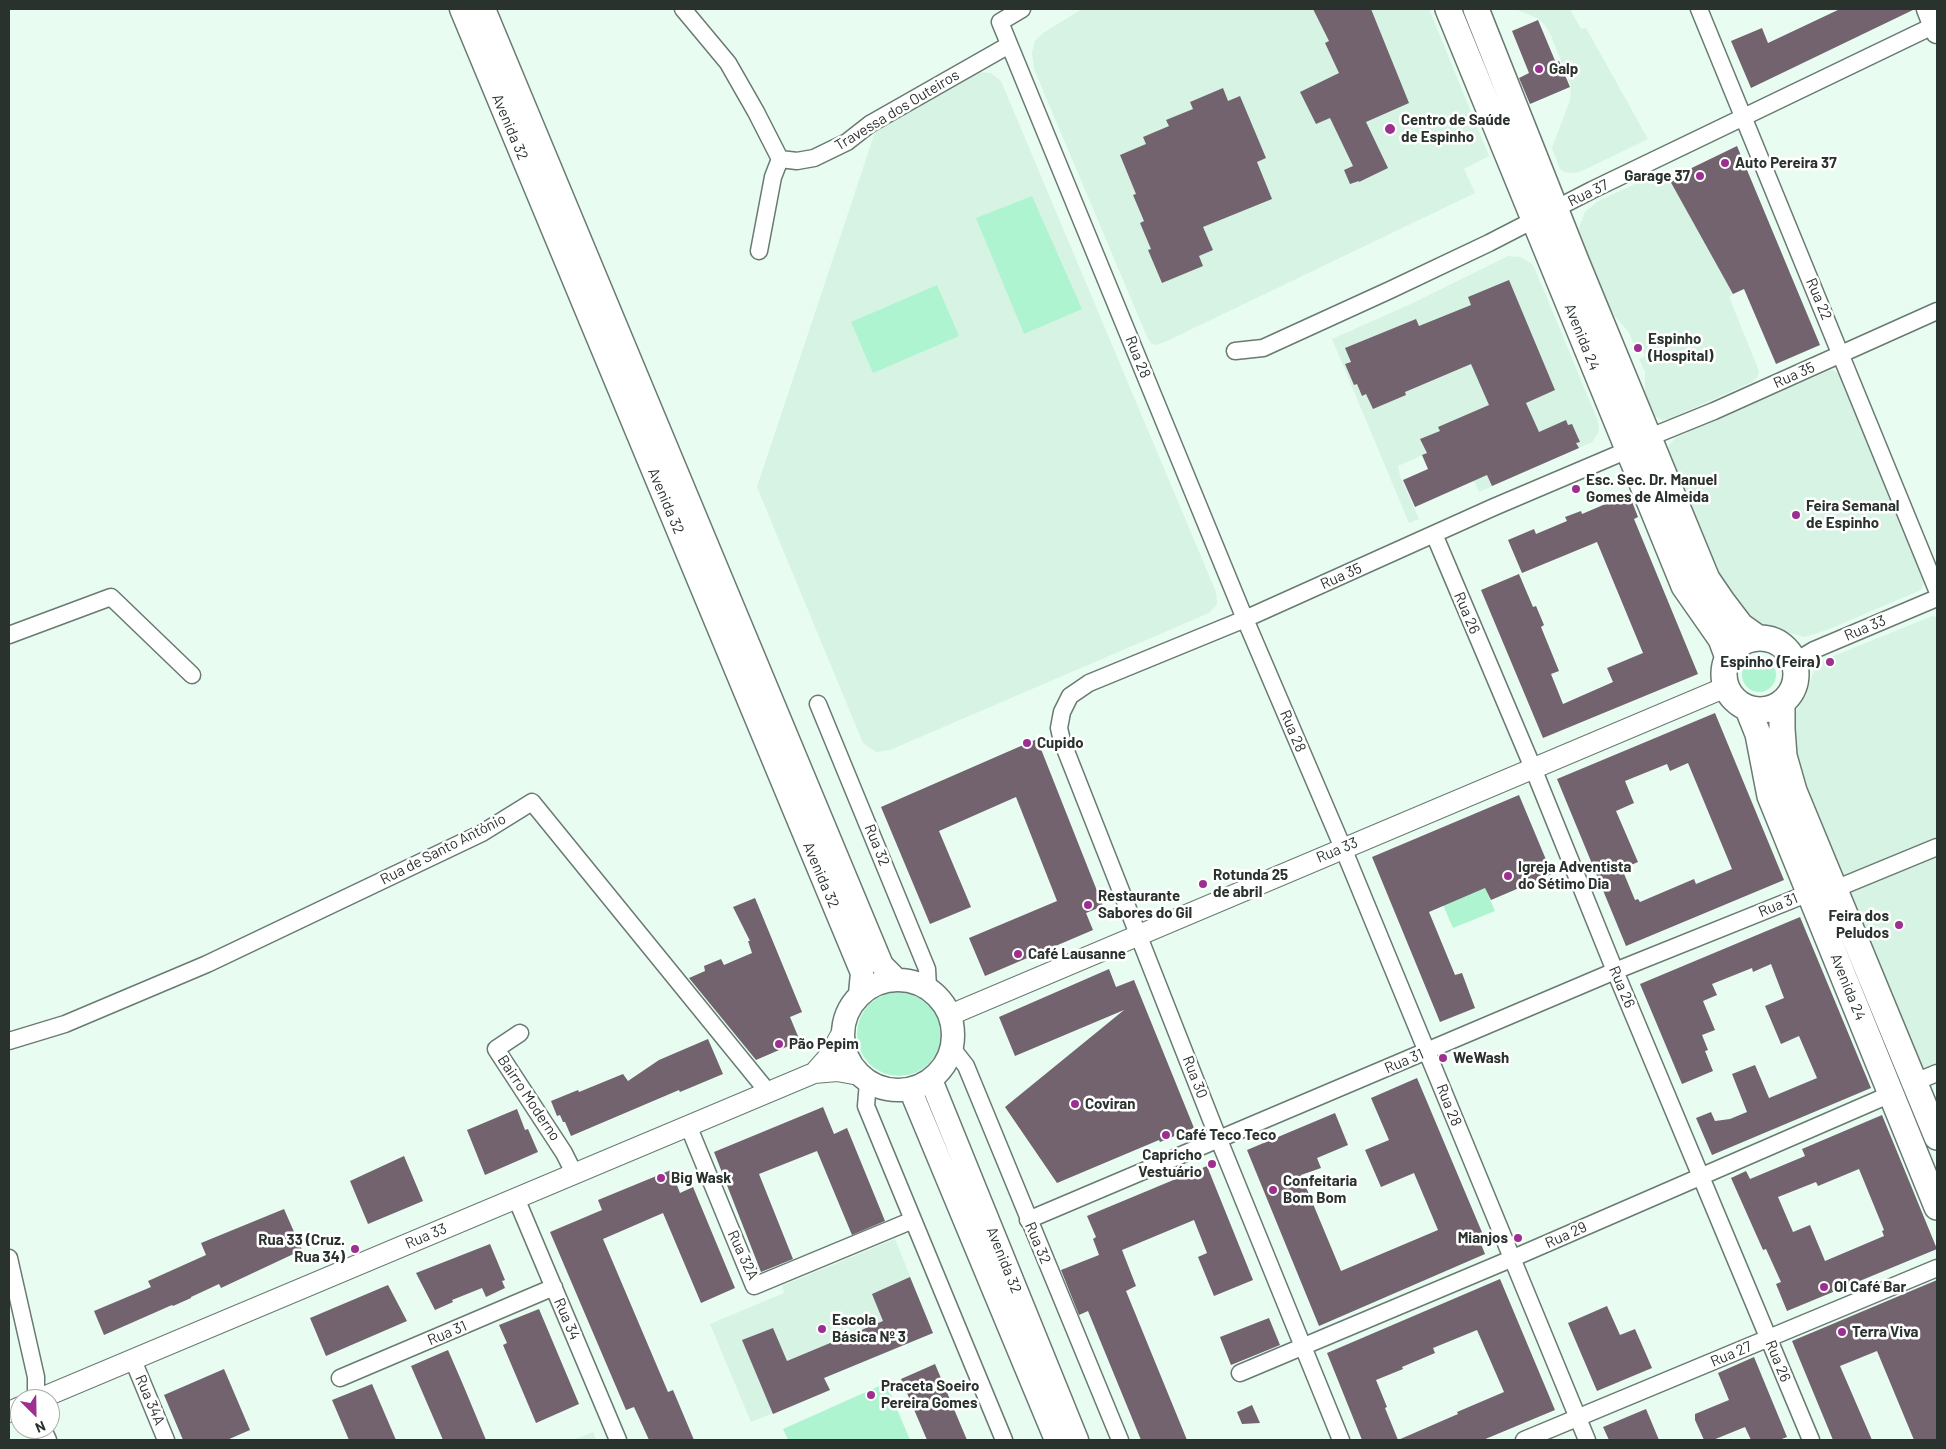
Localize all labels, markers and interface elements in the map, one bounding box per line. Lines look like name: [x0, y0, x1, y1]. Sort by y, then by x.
place label: Galp: [1549, 60, 1578, 78]
marker: Galp: [1533, 63, 1545, 75]
street label: Travessa dos Outeiros: [831, 66, 963, 154]
street label: Avenida 32: [488, 91, 532, 163]
place label: Centro de Saúde de Espinho: [1401, 111, 1510, 146]
marker: Centro de Saúde de Espinho: [1383, 122, 1397, 136]
place label: Auto Pereira 37: [1735, 154, 1837, 172]
marker: Auto Pereira 37: [1719, 157, 1731, 169]
place label: Garage 37: [1624, 167, 1690, 185]
marker: Garage 37: [1694, 170, 1706, 182]
street label: Rua 37: [1565, 176, 1611, 210]
street label: Rua 22: [1802, 275, 1836, 323]
street label: Avenida 24: [1560, 301, 1604, 373]
place label: Espinho (Hospital): [1648, 330, 1713, 365]
street label: Rua 28: [1121, 333, 1155, 381]
marker: Espinho (Hospital): [1632, 342, 1644, 354]
street label: Rua 35: [1771, 358, 1817, 392]
street label: Avenida 32: [644, 465, 688, 537]
place label: Esc. Sec. Dr. Manuel Gomes de Almeida: [1586, 471, 1717, 506]
marker: Esc. Sec. Dr. Manuel Gomes de Almeida: [1570, 483, 1582, 495]
place label: Feira Semanal de Espinho: [1806, 497, 1899, 532]
marker: Feira Semanal de Espinho: [1790, 509, 1802, 521]
street label: Rua 35: [1318, 559, 1364, 593]
street label: Rua 26: [1450, 589, 1484, 637]
street label: Rua 33: [1842, 611, 1888, 645]
place label: Espinho (Feira): [1720, 653, 1820, 671]
marker: Espinho (Feira): [1824, 656, 1836, 668]
street label: Rua 28: [1276, 707, 1310, 755]
place label: Cupido: [1037, 734, 1083, 752]
marker: Cupido: [1021, 737, 1033, 749]
street label: Rua de Santo António: [377, 810, 509, 888]
street label: Rua 32: [860, 821, 894, 869]
street label: Rua 33: [1314, 833, 1360, 867]
street label: Avenida 32: [799, 839, 843, 911]
place label: Igreja Adventista do Sétimo Dia: [1518, 858, 1631, 893]
place label: Rotunda 25 de abril: [1213, 866, 1288, 901]
marker: Igreja Adventista do Sétimo Dia: [1502, 870, 1514, 882]
marker: Rotunda 25 de abril: [1197, 878, 1209, 890]
place label: Restaurante Sabores do Gil: [1098, 887, 1192, 922]
street label: Rua 31: [1756, 889, 1800, 921]
marker: Restaurante Sabores do Gil: [1082, 899, 1094, 911]
place label: Feira dos Peludos: [1829, 907, 1889, 942]
marker: Feira dos Peludos: [1893, 919, 1905, 931]
place label: Café Lausanne: [1028, 945, 1126, 963]
marker: Café Lausanne: [1012, 948, 1024, 960]
street label: Avenida 24: [1826, 951, 1870, 1023]
street label: Rua 26: [1605, 963, 1639, 1011]
place label: Pão Pepim: [789, 1035, 859, 1053]
marker: Pão Pepim: [773, 1038, 785, 1050]
street label: Rua 31: [1382, 1045, 1426, 1077]
place label: WeWash: [1453, 1049, 1509, 1067]
street label: Bairro Moderno: [494, 1052, 564, 1144]
marker: WeWash: [1437, 1052, 1449, 1064]
street label: Rua 30: [1179, 1053, 1211, 1101]
street label: Rua 28: [1432, 1081, 1466, 1129]
place label: Coviran: [1085, 1095, 1135, 1113]
marker: Coviran: [1069, 1098, 1081, 1110]
place label: Café Teco Teco: [1176, 1126, 1276, 1144]
marker: Café Teco Teco: [1160, 1129, 1172, 1141]
place label: Capricho Vestuário: [1138, 1146, 1202, 1181]
marker: Capricho Vestuário: [1206, 1158, 1218, 1170]
place label: Big Wask: [671, 1169, 731, 1187]
marker: Big Wask: [655, 1172, 667, 1184]
place label: Confeitaria Bom Bom: [1283, 1172, 1357, 1207]
marker: Confeitaria Bom Bom: [1267, 1184, 1279, 1196]
street label: Rua 29: [1542, 1218, 1590, 1252]
street label: Rua 33: [403, 1219, 449, 1253]
street label: Rua 32: [1021, 1219, 1055, 1267]
street label: Avenida 32: [983, 1224, 1025, 1296]
street label: Rua 32A: [724, 1227, 762, 1283]
place label: Mianjos: [1458, 1229, 1508, 1247]
place label: Rua 33 (Cruz. Rua 34): [258, 1231, 345, 1266]
marker: Mianjos: [1512, 1232, 1524, 1244]
marker: Rua 33 (Cruz. Rua 34): [349, 1243, 361, 1255]
place label: Ol Café Bar: [1834, 1278, 1906, 1296]
marker: Ol Café Bar: [1818, 1281, 1830, 1293]
street label: Rua 34: [550, 1295, 584, 1343]
place label: Escola Básica Nº 3: [832, 1311, 906, 1346]
street label: Rua 31: [425, 1317, 469, 1349]
marker: Escola Básica Nº 3: [816, 1323, 828, 1335]
place label: Terra Viva: [1852, 1323, 1918, 1341]
marker: Terra Viva: [1836, 1326, 1848, 1338]
street label: Rua 27: [1708, 1337, 1754, 1371]
street label: Rua 26: [1761, 1337, 1795, 1385]
street label: Rua 34A: [131, 1372, 169, 1428]
place label: Praceta Soeiro Pereira Gomes: [881, 1377, 979, 1412]
north arrow: [10, 1389, 60, 1439]
marker: Praceta Soeiro Pereira Gomes: [865, 1389, 877, 1401]
text: N: [33, 1418, 48, 1437]

